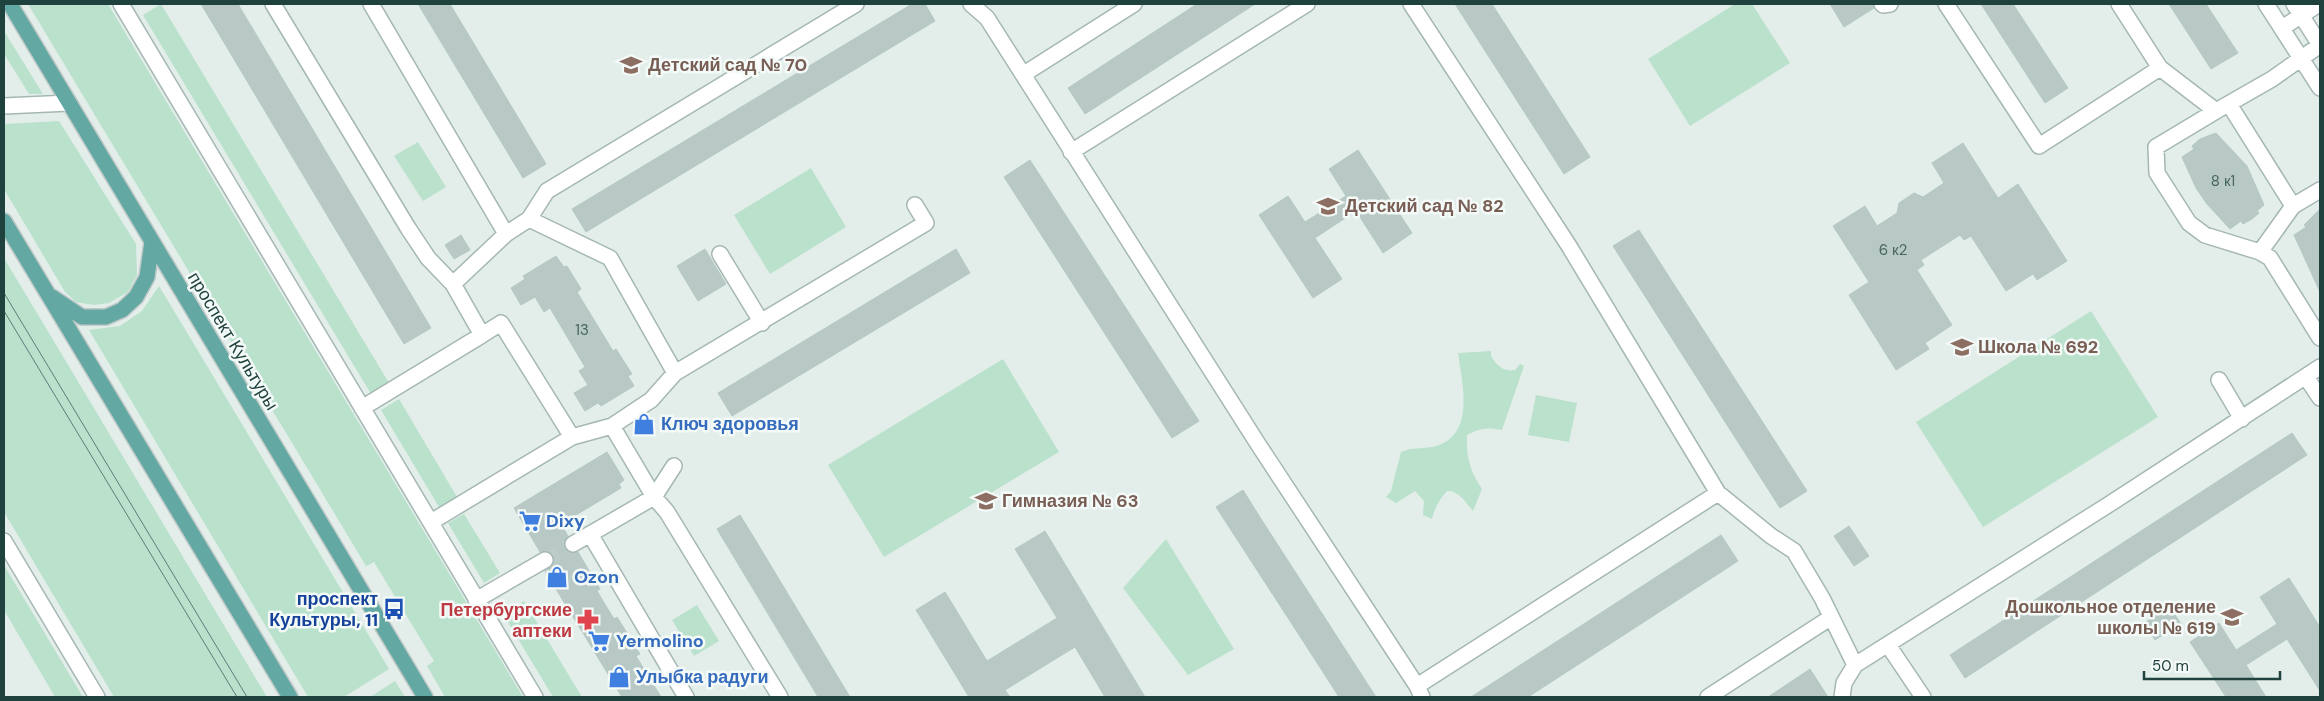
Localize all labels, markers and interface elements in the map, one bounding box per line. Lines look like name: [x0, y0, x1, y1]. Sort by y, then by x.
school or university icon: Детский сад № 70: [618, 52, 644, 78]
place label: Детский сад № 70: [648, 53, 807, 77]
house number: 8 к1: [2211, 171, 2235, 191]
school or university icon: Детский сад № 82: [1315, 193, 1341, 219]
place label: Детский сад № 82: [1345, 194, 1504, 218]
house number: 6 к2: [1879, 240, 1907, 260]
street label: проспект Культуры: [182, 267, 284, 415]
house number: 13: [575, 320, 589, 340]
school or university icon: Школа № 692: [1949, 334, 1975, 360]
place label: Школа № 692: [1978, 335, 2098, 359]
shop icon: Ключ здоровья: [631, 411, 657, 437]
place label: Ключ здоровья: [661, 412, 799, 436]
school or university icon: Гимназия № 63: [973, 488, 999, 514]
place label: Гимназия № 63: [1002, 489, 1139, 513]
supermarket icon: Dixy: [517, 508, 543, 534]
place label: Dixy: [546, 509, 585, 533]
shop icon: Ozon: [544, 564, 570, 590]
place label: Ozon: [574, 565, 619, 589]
place label: проспект Культуры, 11: [269, 587, 378, 632]
place label: Дошкольное отделение школы № 619: [2005, 595, 2216, 640]
bus stop icon: проспект Культуры, 11: [381, 596, 407, 622]
place label: Петербургские аптеки: [440, 598, 572, 643]
school or university icon: Дошкольное отделение школы № 619: [2219, 604, 2245, 630]
pharmacy icon: Петербургские аптеки: [575, 607, 601, 633]
supermarket icon: Yermolino: [586, 628, 612, 654]
place label: Yermolino: [616, 629, 704, 653]
scale bar: [2144, 648, 2280, 680]
text: 50 m: [2152, 656, 2189, 676]
shop icon: Улыбка радуги: [606, 664, 632, 690]
place label: Улыбка радуги: [636, 665, 768, 689]

